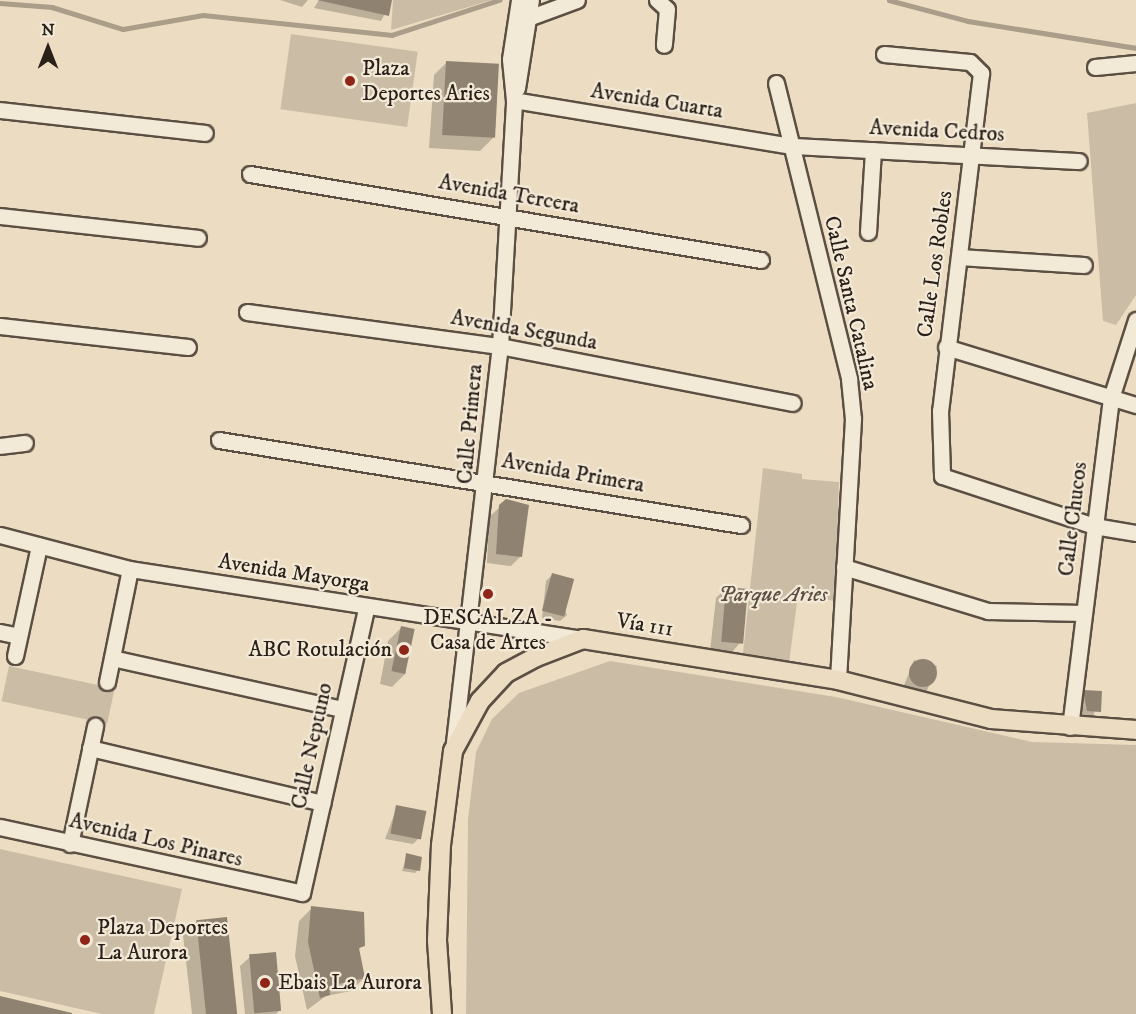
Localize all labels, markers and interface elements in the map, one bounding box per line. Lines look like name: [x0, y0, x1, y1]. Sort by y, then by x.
north arrow: [18, 18, 78, 78]
text: N: [41, 20, 55, 40]
place label: Plaza Deportes Aries: [362, 55, 490, 106]
marker: Plaza Deportes Aries: [343, 74, 357, 88]
street label: Avenida Cuarta: [589, 78, 725, 124]
street label: Avenida Cedros: [869, 114, 1005, 148]
street label: Avenida Tercera: [437, 169, 581, 219]
street label: Calle Los Robles: [912, 189, 958, 339]
street label: Calle Santa Catalina: [818, 213, 884, 393]
street label: Avenida Segunda: [449, 304, 599, 356]
street label: Calle Primera: [452, 363, 488, 485]
street label: Avenida Primera: [500, 447, 646, 499]
street label: Calle Chucos: [1053, 460, 1093, 578]
street label: Avenida Mayorga: [216, 548, 372, 598]
park label: Parque Aries: [719, 582, 827, 608]
marker: DESCALZA - Casa de Artes: [481, 587, 495, 601]
place label: DESCALZA - Casa de Artes: [423, 604, 553, 656]
street label: Vía 111: [615, 607, 675, 643]
place label: ABC Rotulación: [249, 637, 392, 663]
marker: ABC Rotulación: [397, 643, 411, 657]
street label: Calle Neptuno: [286, 680, 338, 812]
street label: Avenida Los Pinares: [67, 807, 245, 873]
place label: Plaza Deportes La Aurora: [97, 914, 228, 966]
marker: Plaza Deportes La Aurora: [78, 933, 92, 947]
place label: Ebais La Aurora: [278, 970, 422, 996]
marker: Ebais La Aurora: [256, 974, 274, 992]

